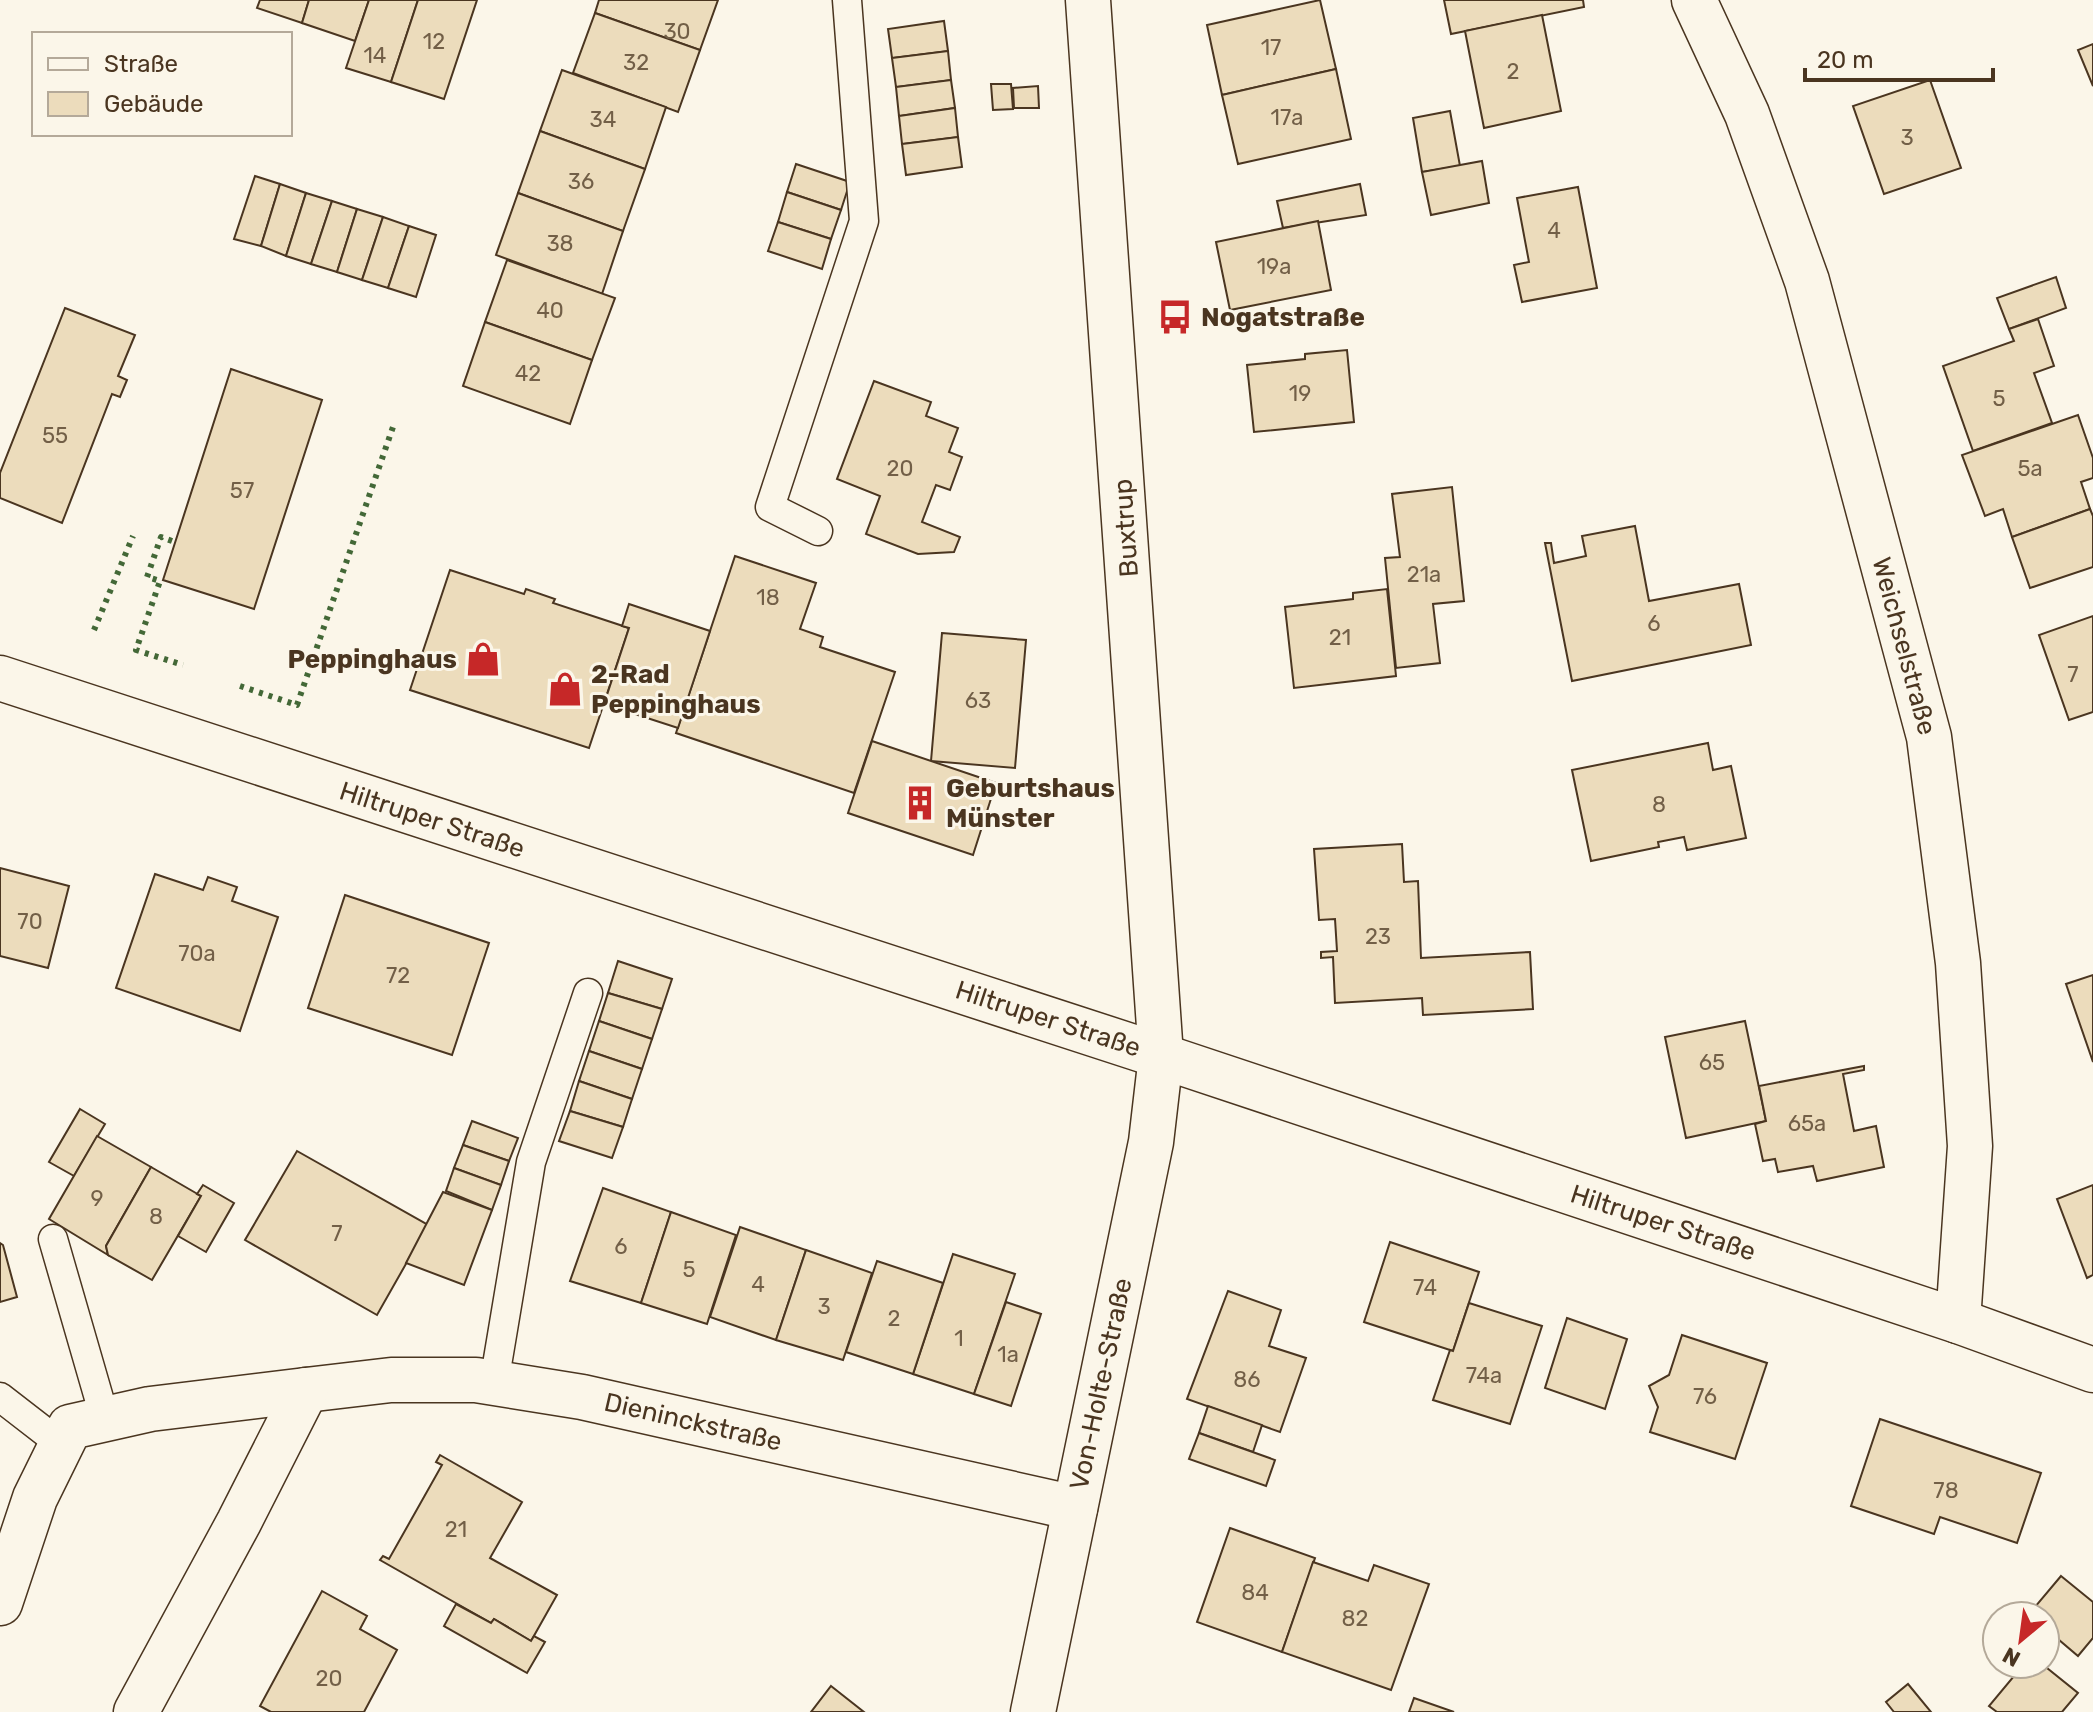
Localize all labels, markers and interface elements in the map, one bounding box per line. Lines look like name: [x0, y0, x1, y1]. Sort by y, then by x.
house number: 30: [663, 18, 691, 45]
house number: 12: [423, 28, 445, 55]
legend: [32, 32, 292, 136]
scale bar: [1805, 32, 1993, 82]
house number: 17: [1261, 34, 1281, 61]
house number: 14: [363, 42, 387, 69]
text: 20 m: [1817, 46, 1874, 74]
house number: 32: [623, 49, 649, 76]
text: Straße: [104, 50, 178, 78]
house number: 2: [1507, 58, 1519, 85]
text: Gebäude: [104, 90, 203, 118]
house number: 17a: [1271, 104, 1303, 131]
house number: 34: [590, 106, 616, 133]
house number: 3: [1900, 124, 1914, 151]
house number: 36: [568, 168, 594, 195]
house number: 4: [1547, 217, 1561, 244]
house number: 38: [546, 230, 574, 257]
house number: 19a: [1257, 253, 1291, 280]
house number: 40: [536, 297, 564, 324]
bus stop icon: Nogatstraße: [1156, 298, 1194, 336]
place label: Nogatstraße: [1201, 302, 1365, 333]
house number: 42: [515, 360, 541, 387]
house number: 19: [1289, 380, 1311, 407]
house number: 5: [1992, 385, 2006, 412]
house number: 55: [42, 422, 68, 449]
house number: 20: [887, 455, 913, 482]
house number: 5a: [2017, 455, 2043, 482]
house number: 57: [230, 477, 254, 504]
street label: Buxtrup: [1107, 478, 1145, 578]
street label: Weichselstraße: [1865, 554, 1943, 738]
house number: 21a: [1407, 561, 1441, 588]
house number: 18: [756, 584, 780, 611]
house number: 6: [1647, 610, 1661, 637]
house number: 21: [1329, 624, 1351, 651]
shop icon: Peppinghaus: [464, 640, 502, 678]
place label: Peppinghaus: [287, 644, 457, 675]
place label: 2-Rad Peppinghaus: [591, 659, 761, 720]
house number: 7: [2067, 661, 2079, 688]
shop icon: 2-Rad Peppinghaus: [546, 670, 584, 708]
house number: 63: [965, 687, 991, 714]
place label: Geburtshaus Münster: [946, 773, 1115, 834]
street label: Hiltruper Straße: [336, 775, 528, 865]
building icon: Geburtshaus Münster: [901, 784, 939, 822]
house number: 8: [1652, 791, 1666, 818]
house number: 70: [17, 908, 43, 935]
house number: 23: [1365, 923, 1391, 950]
house number: 70a: [178, 940, 216, 967]
house number: 72: [386, 962, 410, 989]
street label: Hiltruper Straße: [952, 974, 1144, 1064]
house number: 65: [1699, 1049, 1725, 1076]
house number: 65a: [1788, 1110, 1826, 1137]
street label: Hiltruper Straße: [1567, 1178, 1759, 1268]
house number: 9: [90, 1185, 104, 1212]
house number: 8: [149, 1203, 163, 1230]
house number: 7: [331, 1220, 343, 1247]
house number: 6: [614, 1233, 628, 1260]
house number: 5: [682, 1256, 696, 1283]
house number: 4: [751, 1271, 765, 1298]
house number: 74: [1413, 1274, 1437, 1301]
street label: Von-Holte-Straße: [1063, 1275, 1139, 1493]
house number: 3: [817, 1293, 831, 1320]
house number: 2: [888, 1305, 900, 1332]
house number: 1: [954, 1325, 964, 1352]
house number: 1a: [997, 1341, 1019, 1368]
house number: 74a: [1466, 1362, 1502, 1389]
house number: 86: [1233, 1366, 1261, 1393]
house number: 76: [1693, 1383, 1717, 1410]
street label: Dieninckstraße: [601, 1386, 785, 1458]
house number: 78: [1933, 1477, 1959, 1504]
house number: 21: [445, 1516, 467, 1543]
house number: 84: [1241, 1579, 1269, 1606]
north arrow: [1981, 1600, 2061, 1680]
house number: 82: [1342, 1605, 1368, 1632]
text: N: [1998, 1641, 2025, 1673]
house number: 20: [316, 1665, 342, 1692]

